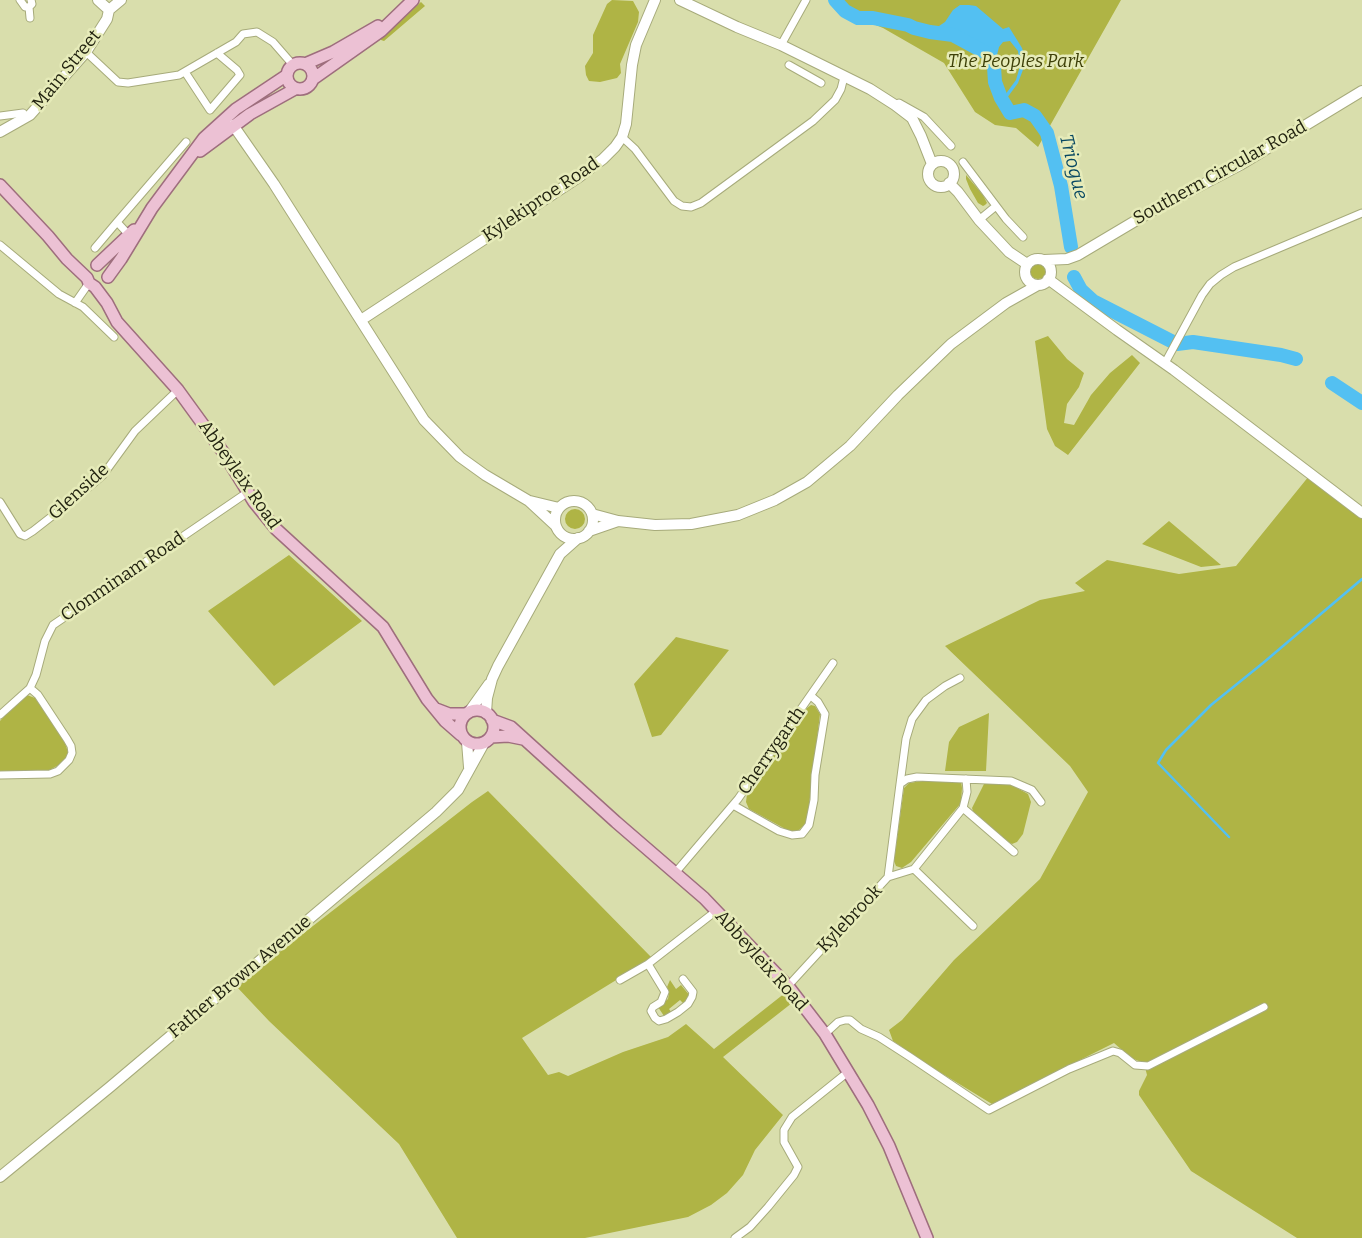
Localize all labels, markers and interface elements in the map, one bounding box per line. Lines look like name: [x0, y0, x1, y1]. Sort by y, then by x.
street label: Main Street: [28, 26, 106, 114]
park label: The Peoples Park: [948, 51, 1084, 73]
street label: Southern Circular Road: [1130, 116, 1310, 230]
water label: Triogue: [1054, 132, 1092, 202]
street label: Kylekiproe Road: [479, 153, 603, 247]
street label: Abbeyleix Road: [193, 416, 285, 534]
street label: Glenside: [44, 459, 114, 525]
street label: Clonminam Road: [57, 528, 189, 626]
street label: Cherrygarth: [734, 703, 810, 799]
street label: Kylebrook: [813, 880, 887, 958]
street label: Abbeyleix Road: [710, 906, 812, 1016]
street label: Father Brown Avenue: [164, 911, 316, 1043]

